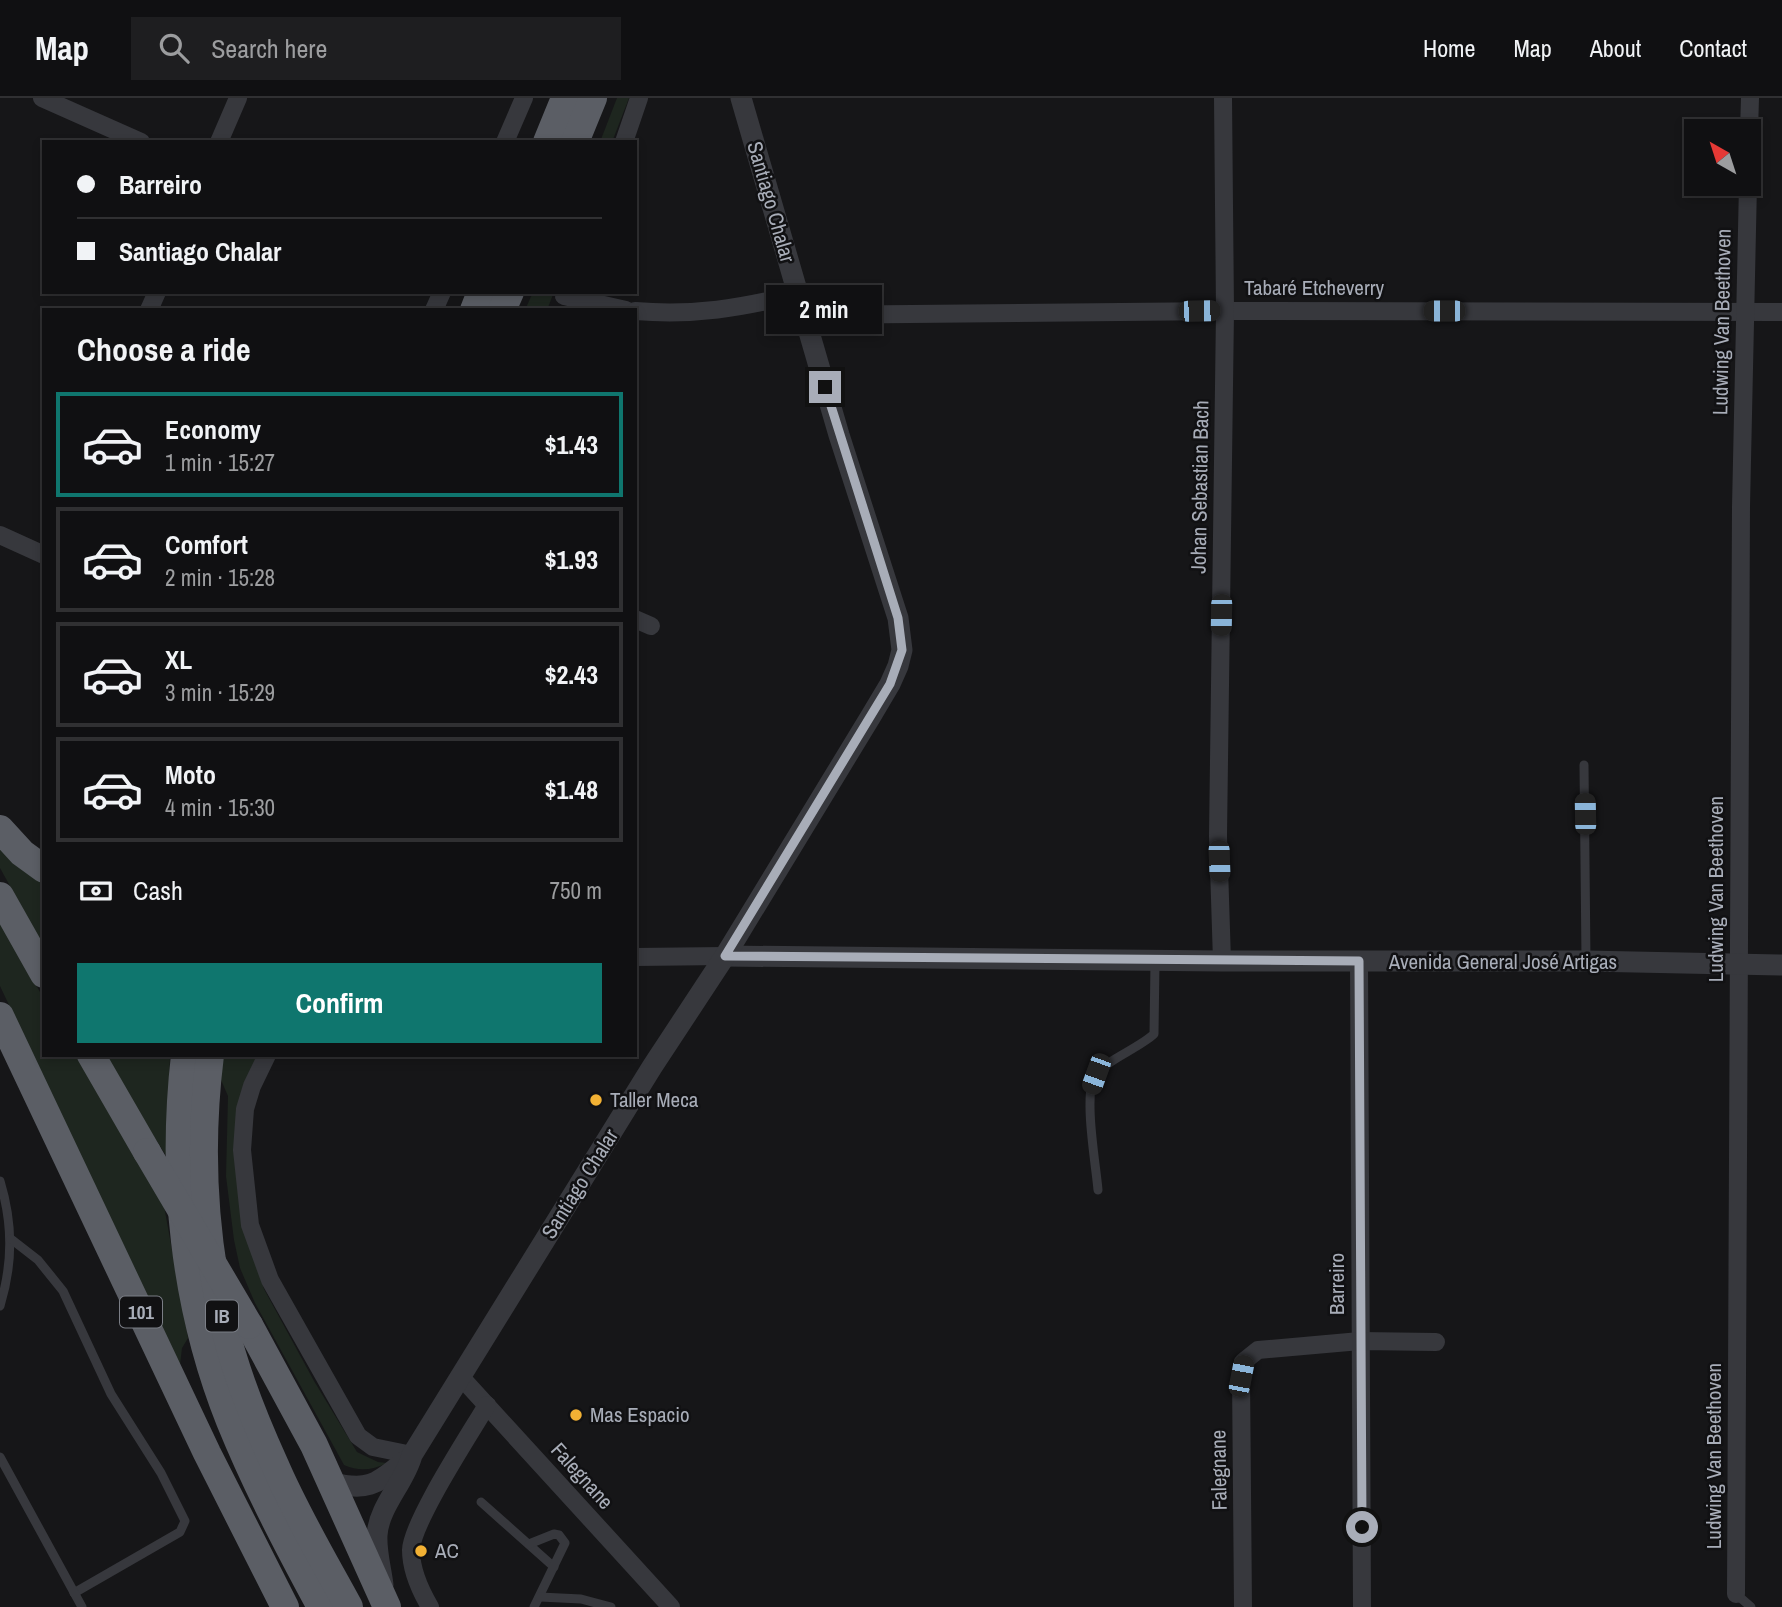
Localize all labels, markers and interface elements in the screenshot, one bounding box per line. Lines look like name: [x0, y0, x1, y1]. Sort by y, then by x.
search box: [131, 17, 621, 80]
text: Map: [35, 26, 89, 70]
icon: search: [155, 29, 193, 67]
text: Search here: [211, 31, 327, 66]
text: Home: [1423, 32, 1475, 64]
text: Map: [1513, 32, 1552, 64]
text: About: [1590, 32, 1641, 64]
text: Contact: [1679, 32, 1747, 64]
north arrow: [1684, 119, 1760, 196]
map controls: [1684, 119, 1761, 196]
street label: Santiago Chalar: [740, 138, 803, 266]
text: Barreiro: [119, 167, 202, 202]
street label: Ludwing Van Beethoven: [1705, 229, 1738, 415]
text: Santiago Chalar: [119, 234, 281, 269]
street label: Tabaré Etcheverry: [1244, 273, 1384, 302]
callout: 2 min: [767, 286, 883, 334]
text: 2 min: [799, 294, 849, 325]
car: [1178, 300, 1221, 322]
car: [1424, 301, 1466, 322]
text: Choose a ride: [77, 328, 251, 371]
route end: [809, 371, 841, 403]
street label: Johan Sebastian Bach: [1183, 400, 1216, 574]
text: Economy: [165, 412, 261, 447]
icon: car: [81, 413, 144, 476]
text: $1.43: [545, 427, 598, 462]
text: 1 min · 15:27: [165, 447, 275, 478]
text: Comfort: [165, 527, 248, 562]
icon: car: [81, 528, 144, 591]
text: $1.93: [545, 542, 598, 577]
text: 2 min · 15:28: [165, 562, 275, 593]
car: [1211, 594, 1232, 636]
text: XL: [165, 642, 192, 677]
icon: car: [81, 643, 144, 706]
text: $2.43: [545, 657, 598, 692]
text: 3 min · 15:29: [165, 677, 275, 708]
text: Moto: [165, 757, 216, 792]
icon: car: [81, 758, 144, 821]
text: $1.48: [545, 772, 598, 807]
text: 4 min · 15:30: [165, 792, 275, 823]
car: [1575, 793, 1596, 835]
street label: Ludwing Van Beethoven: [1701, 796, 1730, 982]
car: [1208, 840, 1231, 882]
icon: cash: [77, 872, 115, 910]
text: Cash: [133, 873, 183, 908]
text: 750 m: [550, 875, 602, 906]
street label: Avenida General José Artigas: [1388, 947, 1617, 976]
button: Confirm: [77, 963, 602, 1043]
car: [1079, 1051, 1114, 1097]
place label: Taller Meca: [610, 1085, 699, 1114]
marker: Taller Meca: [588, 1092, 604, 1108]
street label: Santiago Chalar: [534, 1123, 625, 1244]
street label: Barreiro: [1322, 1253, 1351, 1315]
road number: 101: [120, 1296, 162, 1328]
road number: IB: [206, 1300, 238, 1332]
car: [1227, 1353, 1256, 1399]
street label: Ludwing Van Beethoven: [1699, 1363, 1728, 1549]
place label: Mas Espacio: [590, 1400, 690, 1429]
marker: Mas Espacio: [568, 1407, 584, 1423]
street label: Falegnane: [1203, 1429, 1234, 1511]
street label: Falegnane: [545, 1436, 620, 1515]
route start: [1346, 1511, 1378, 1543]
place label: AC: [434, 1536, 459, 1565]
marker: AC: [413, 1543, 429, 1559]

